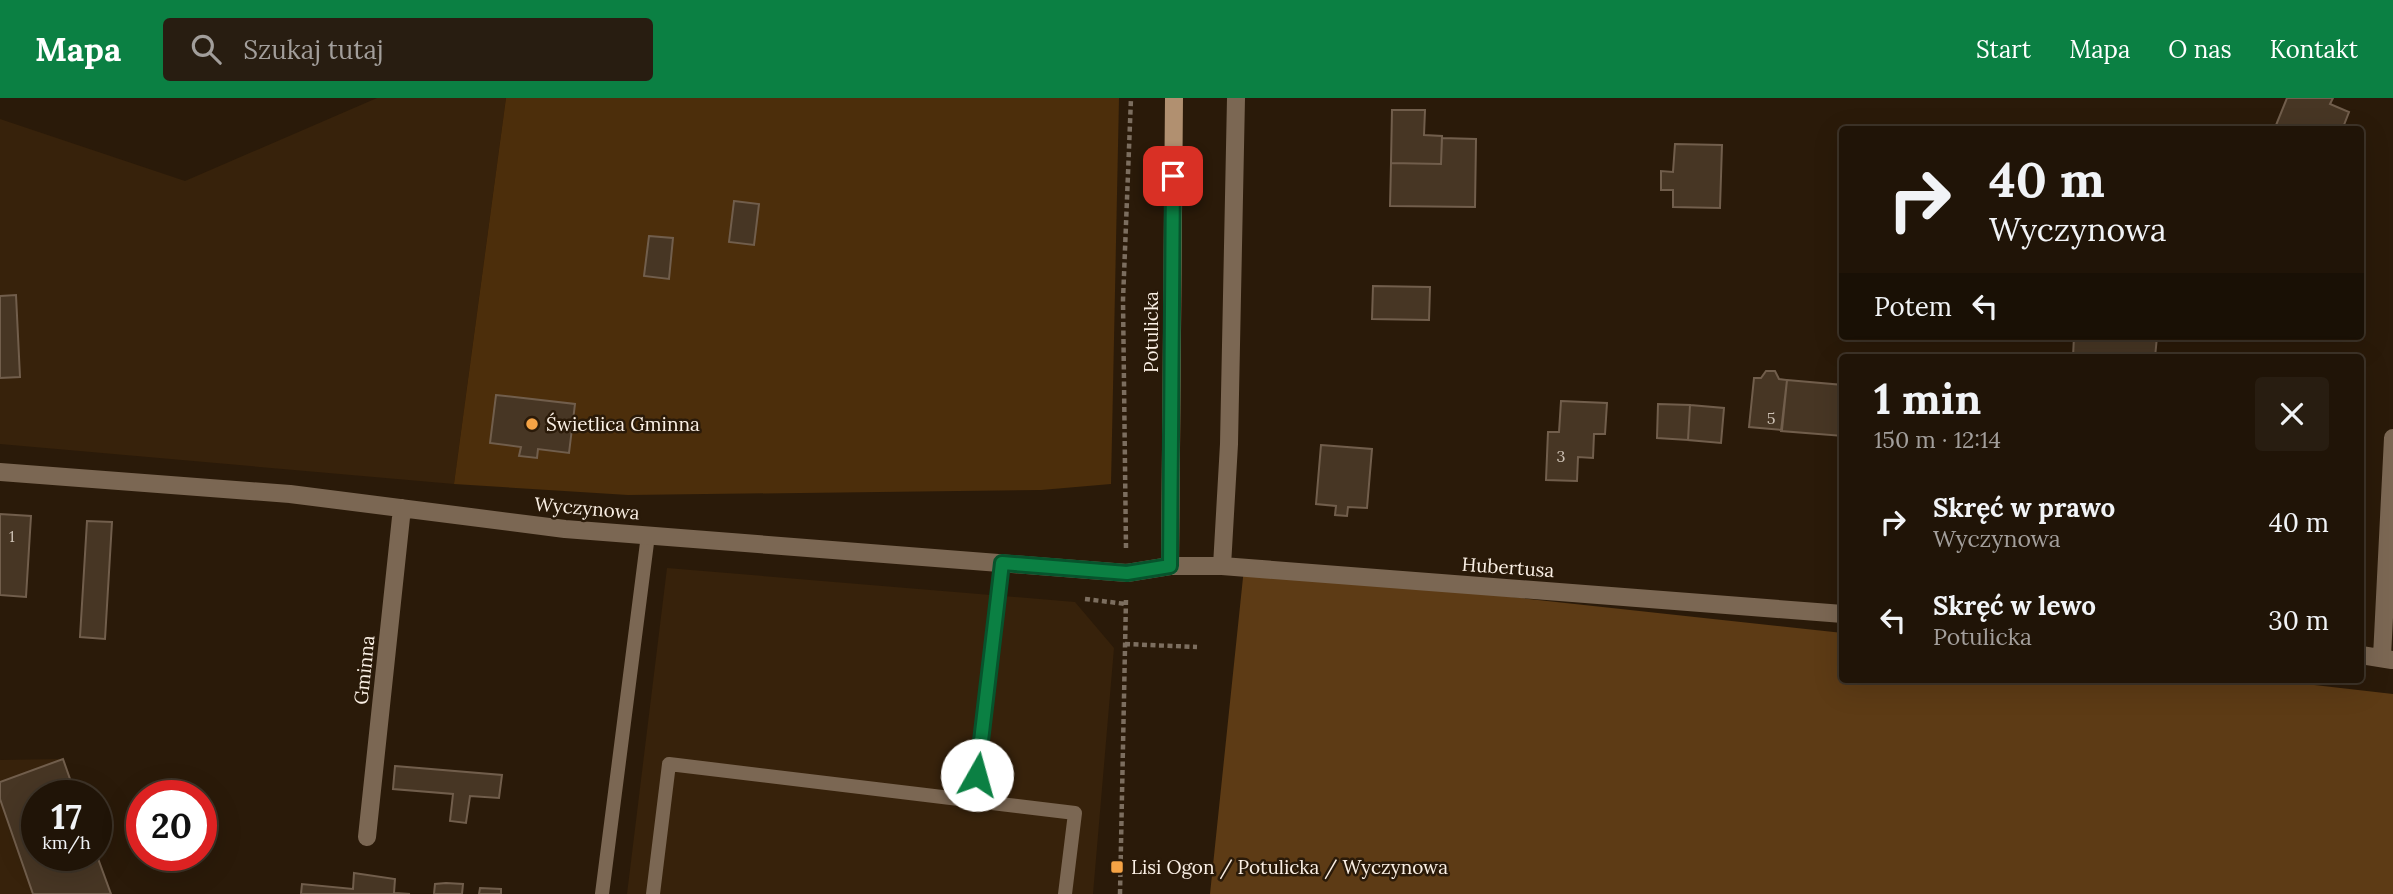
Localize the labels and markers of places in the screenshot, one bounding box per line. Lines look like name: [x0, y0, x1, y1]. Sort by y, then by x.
pin: [1143, 146, 1203, 206]
place label: Świetlica Gminna: [546, 412, 700, 436]
marker: Świetlica Gminna: [524, 416, 540, 432]
place label: Lisi Ogon / Potulicka / Wyczynowa: [1131, 855, 1448, 880]
marker: Lisi Ogon / Potulicka / Wyczynowa: [1109, 859, 1125, 875]

